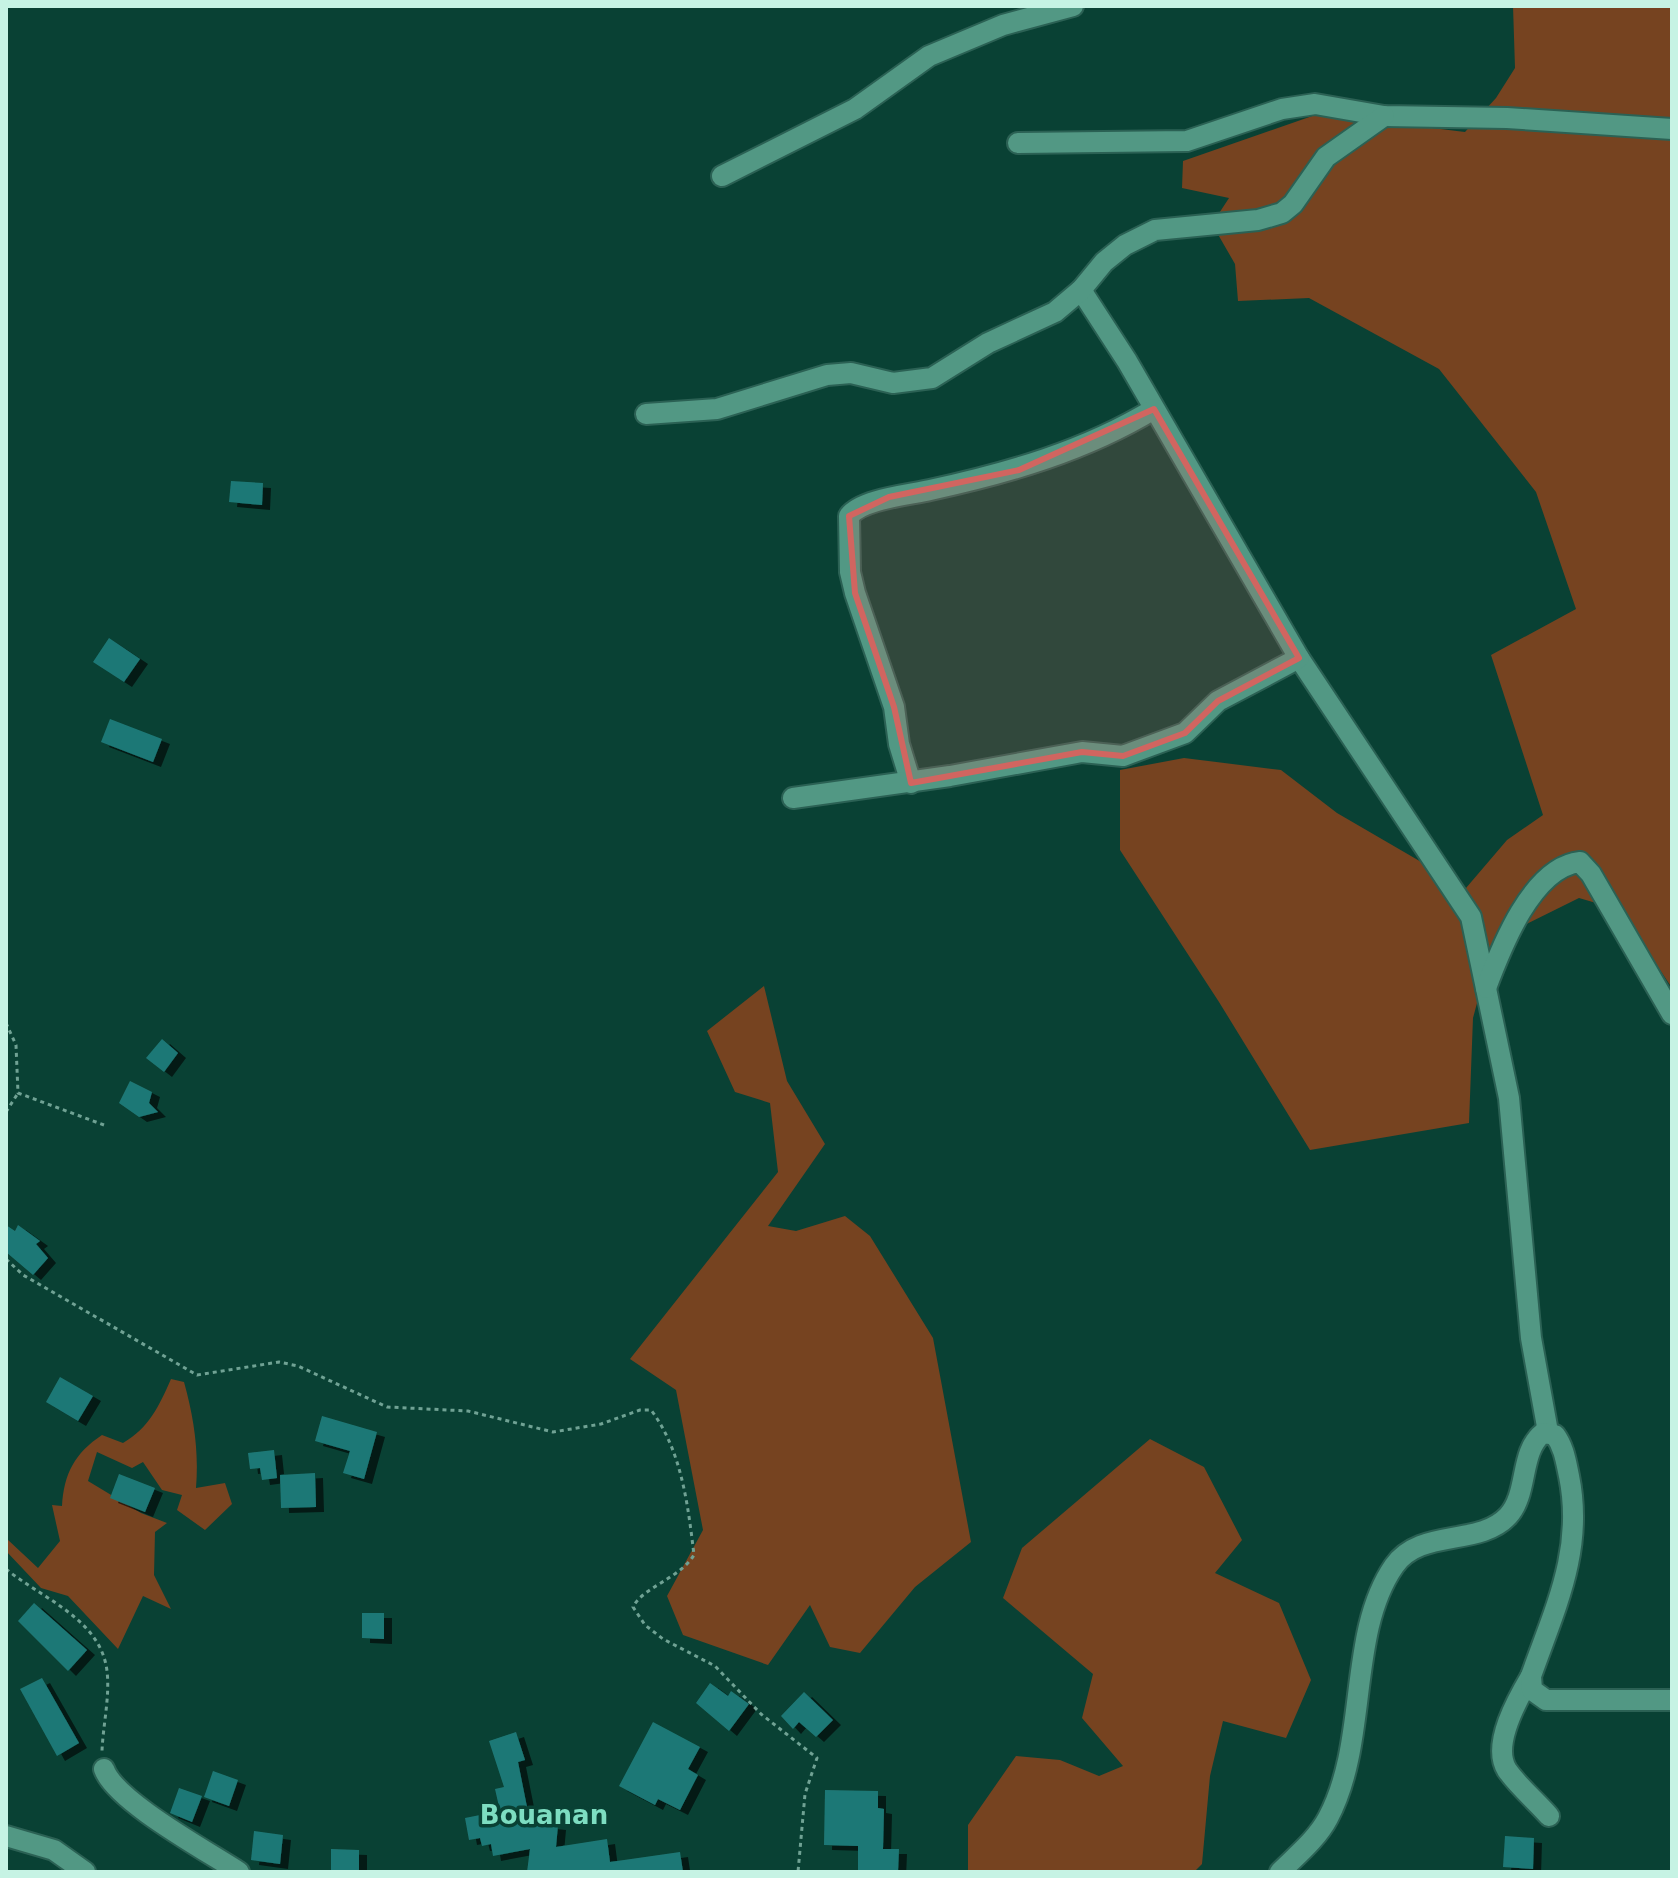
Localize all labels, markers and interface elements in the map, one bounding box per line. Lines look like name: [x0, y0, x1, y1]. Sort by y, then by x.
district label: Bouanan: [480, 1800, 608, 1830]

